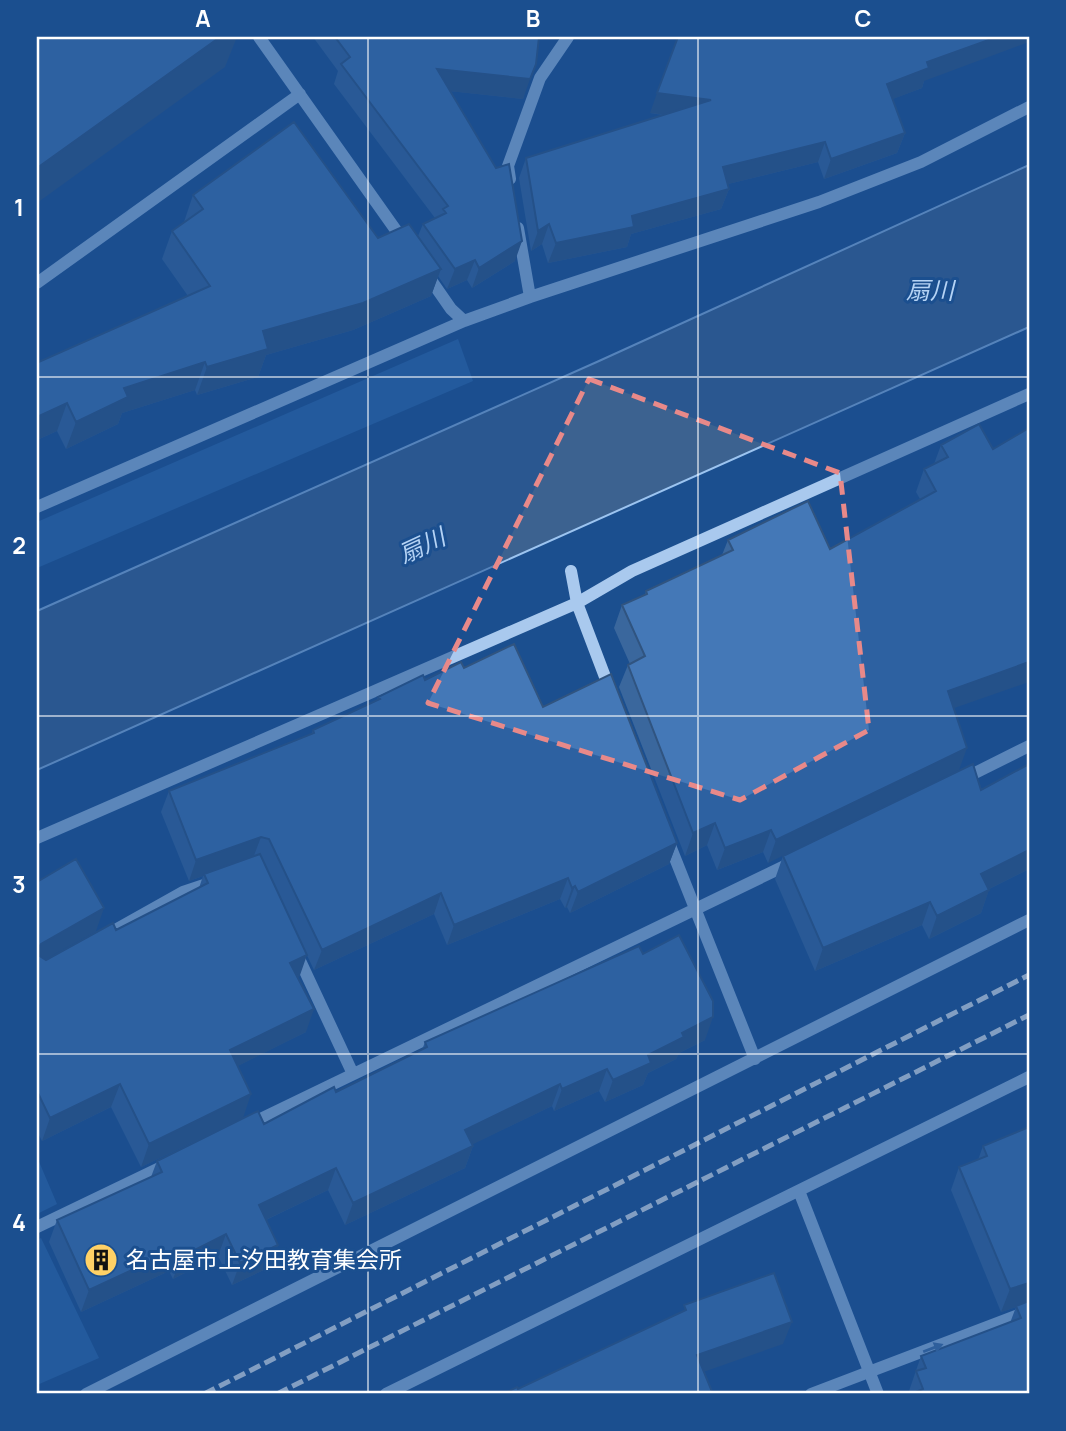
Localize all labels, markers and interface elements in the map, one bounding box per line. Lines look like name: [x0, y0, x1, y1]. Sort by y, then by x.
text: A: [195, 2, 211, 34]
text: B: [526, 2, 540, 34]
text: C: [855, 2, 872, 34]
text: 1: [14, 191, 24, 223]
water label: 扇川: [906, 273, 957, 306]
water label: 扇川: [393, 518, 453, 570]
text: 2: [12, 529, 26, 561]
text: 3: [12, 868, 26, 900]
text: 4: [12, 1206, 26, 1238]
building icon: 名古屋市上汐田教育集会所: [82, 1241, 120, 1279]
place label: 名古屋市上汐田教育集会所: [126, 1243, 402, 1275]
one-way arrow: [923, 1342, 944, 1353]

